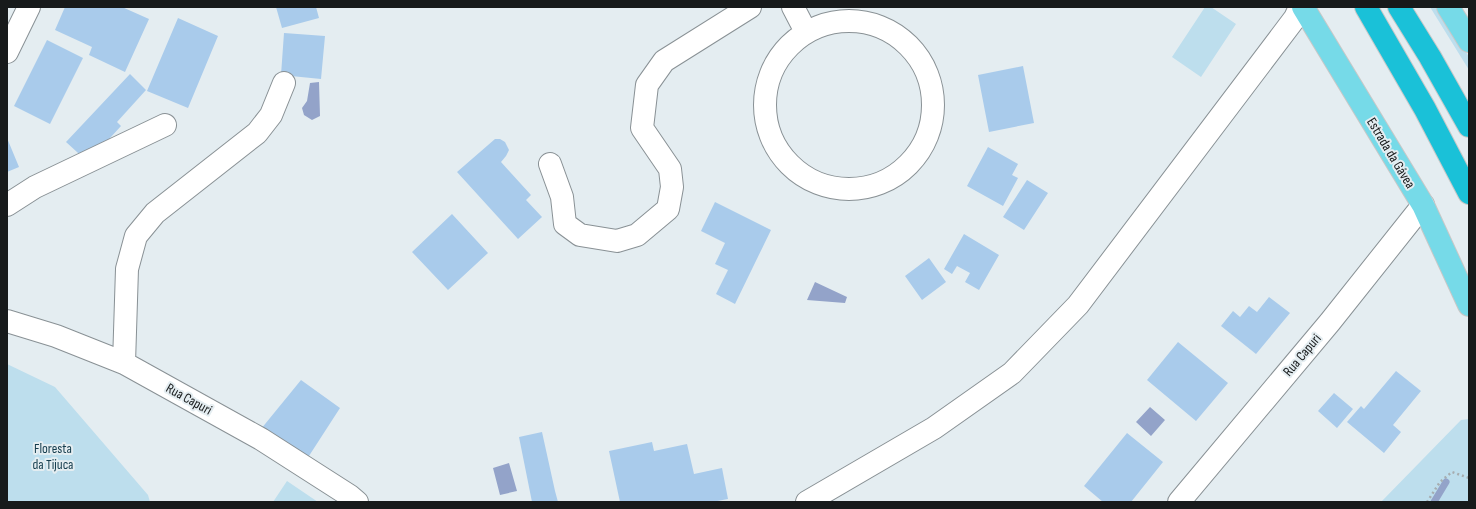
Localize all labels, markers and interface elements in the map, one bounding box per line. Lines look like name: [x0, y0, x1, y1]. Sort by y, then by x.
street label: Estrada da Gávea: [1363, 114, 1419, 192]
street label: Rua Capuri: [1279, 330, 1325, 380]
street label: Rua Capuri: [163, 379, 215, 419]
park label: Floresta da Tijuca: [33, 440, 73, 473]

